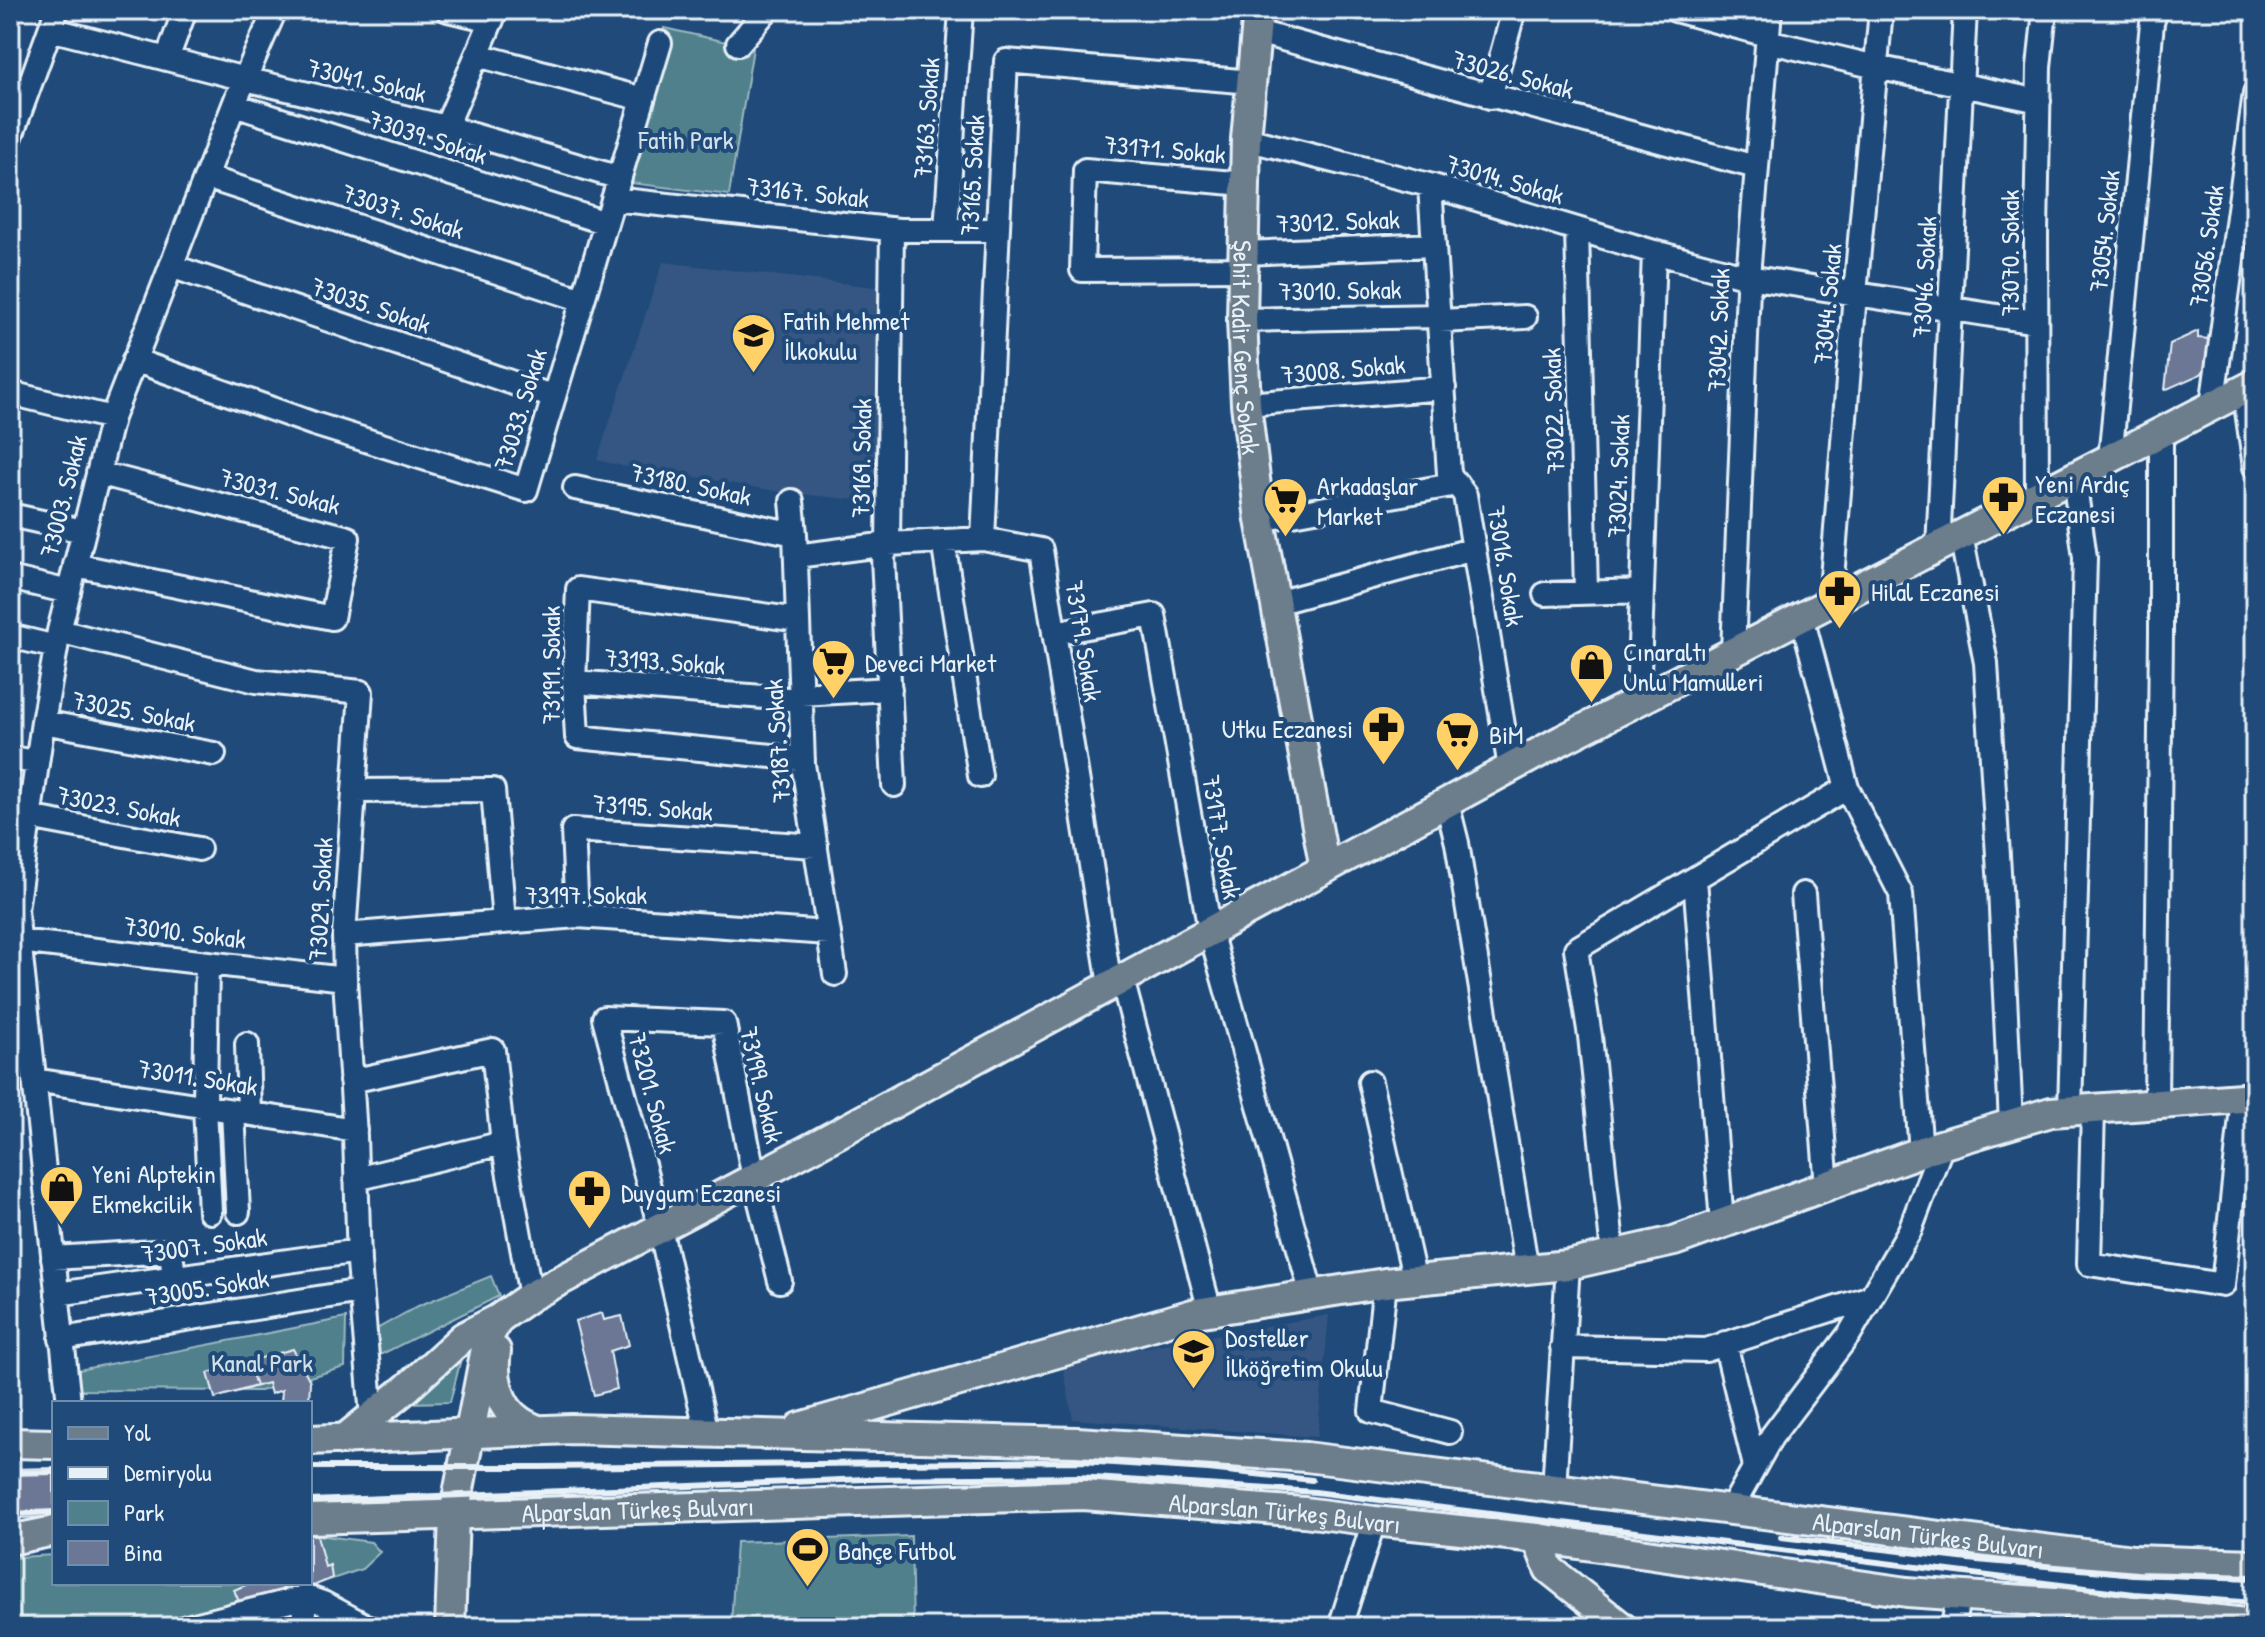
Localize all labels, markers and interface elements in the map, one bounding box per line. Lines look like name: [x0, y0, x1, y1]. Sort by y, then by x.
street label: 73026. Sokak: [1448, 41, 1578, 107]
street label: 73041. Sokak: [304, 49, 430, 111]
street label: 73163. Sokak: [904, 56, 948, 180]
street label: 73039. Sokak: [364, 101, 492, 173]
street label: 73165. Sokak: [951, 113, 993, 236]
park label: Fatih Park: [637, 122, 734, 157]
street label: 73171. Sokak: [1103, 126, 1227, 172]
street label: 73014. Sokak: [1442, 145, 1568, 213]
street label: 73167. Sokak: [745, 168, 871, 216]
street label: 73054. Sokak: [2080, 168, 2128, 294]
street label: 73037. Sokak: [337, 175, 469, 247]
street label: 73056. Sokak: [2180, 182, 2232, 309]
street label: 73070. Sokak: [1992, 190, 2027, 316]
street label: 73012. Sokak: [1276, 201, 1401, 241]
street label: 73046. Sokak: [1903, 215, 1945, 339]
street label: Şehit Kadir Genç Sokak: [1224, 240, 1269, 457]
street label: 73044. Sokak: [1804, 242, 1850, 366]
street label: 73042. Sokak: [1698, 267, 1738, 392]
street label: 73035. Sokak: [306, 268, 436, 342]
street label: 73010. Sokak: [1278, 271, 1402, 309]
place label: Fatih Mehmet İlkokulu: [783, 303, 910, 368]
school or university icon: Fatih Mehmet İlkokulu: [729, 311, 777, 374]
street label: 73033. Sokak: [485, 344, 555, 474]
street label: 73008. Sokak: [1279, 346, 1407, 392]
street label: 73022. Sokak: [1533, 347, 1573, 475]
street label: 73169. Sokak: [842, 398, 880, 518]
street label: 73024. Sokak: [1598, 413, 1638, 538]
street label: 73003. Sokak: [31, 431, 95, 561]
street label: 73180. Sokak: [627, 454, 755, 514]
street label: 73031. Sokak: [216, 459, 344, 523]
place label: Yeni Ardıç Eczanesi: [2035, 466, 2129, 531]
place label: Arkadaşlar Market: [1317, 468, 1418, 533]
pharmacy icon: Yeni Ardıç Eczanesi: [1980, 474, 2028, 537]
supermarket icon: Arkadaşlar Market: [1262, 476, 1310, 539]
street label: 73016. Sokak: [1479, 503, 1533, 629]
pharmacy icon: Hilal Eczanesi: [1816, 567, 1864, 630]
place label: Hilal Eczanesi: [1871, 574, 2000, 609]
street label: 73179. Sokak: [1057, 578, 1111, 704]
street label: 73191. Sokak: [533, 605, 568, 724]
place label: Cınaraltı Unlu Mamulleri: [1623, 634, 1763, 699]
supermarket icon: Deveci Market: [810, 638, 858, 701]
street label: 73193. Sokak: [603, 639, 727, 683]
shop icon: Cınaraltı Unlu Mamulleri: [1568, 642, 1616, 705]
place label: Deveci Market: [865, 645, 997, 680]
street label: 73187. Sokak: [755, 678, 799, 804]
street label: 73025. Sokak: [69, 682, 199, 740]
pharmacy icon: Utku Eczanesi: [1360, 704, 1408, 767]
supermarket icon: BiM: [1434, 710, 1482, 773]
place label: Utku Eczanesi: [1222, 711, 1353, 746]
place label: BiM: [1489, 717, 1523, 752]
street label: 73177. Sokak: [1194, 772, 1250, 902]
street label: 73023. Sokak: [54, 777, 184, 835]
street label: 73195. Sokak: [592, 785, 714, 829]
street label: 73029. Sokak: [299, 836, 341, 962]
street label: 73197. Sokak: [525, 877, 647, 912]
street label: 73010. Sokak: [122, 907, 248, 957]
street label: 73199. Sokak: [732, 1023, 792, 1147]
street label: 73201. Sokak: [620, 1029, 686, 1157]
street label: 73011. Sokak: [136, 1050, 261, 1104]
place label: Yeni Alptekin Ekmekcilik: [92, 1156, 216, 1221]
shop icon: Yeni Alptekin Ekmekcilik: [37, 1164, 85, 1227]
pharmacy icon: Duygum Eczanesi: [566, 1168, 614, 1231]
place label: Duygum Eczanesi: [621, 1175, 781, 1210]
street label: 73007. Sokak: [139, 1219, 269, 1271]
street label: 73005. Sokak: [143, 1260, 271, 1314]
place label: Dosteller İlköğretim Okulu: [1225, 1320, 1383, 1385]
school or university icon: Dosteller İlköğretim Okulu: [1170, 1328, 1218, 1391]
park label: Kanal Park: [211, 1345, 313, 1380]
legend: [52, 1401, 312, 1585]
text: Yol: [124, 1416, 151, 1448]
text: Demiryolu: [124, 1456, 212, 1488]
street label: Alparslan Türkeş Bulvarı: [1168, 1484, 1402, 1541]
street label: Alparslan Türkeş Bulvarı: [521, 1488, 755, 1530]
text: Park: [124, 1496, 164, 1528]
street label: Alparslan Türkeş Bulvarı: [1811, 1503, 2046, 1566]
sports icon: Bahçe Futbol: [783, 1526, 831, 1589]
place label: Bahçe Futbol: [838, 1533, 956, 1568]
text: Bina: [124, 1536, 162, 1568]

